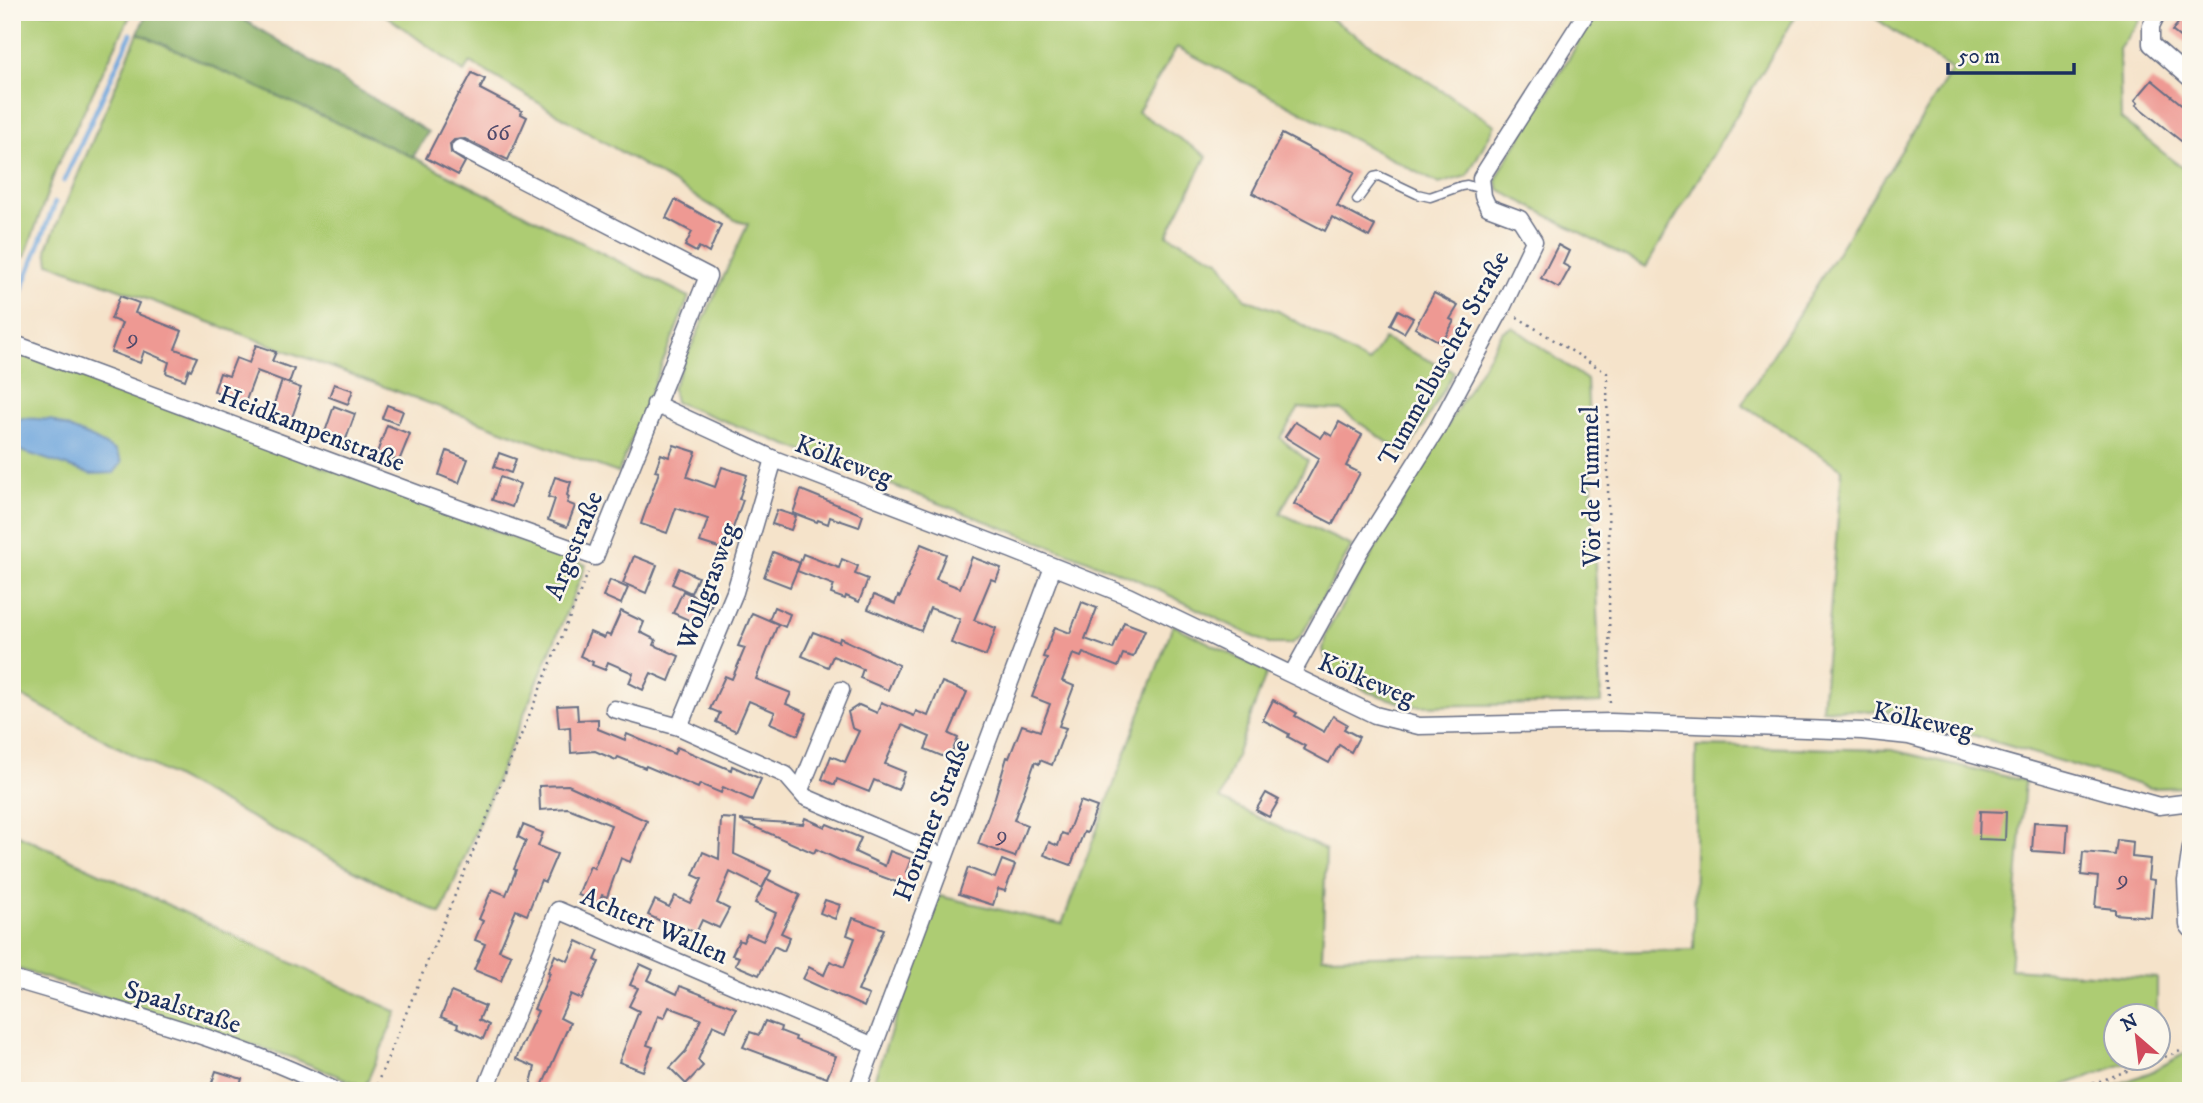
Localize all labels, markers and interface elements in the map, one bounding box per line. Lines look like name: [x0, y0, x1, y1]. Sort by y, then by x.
scale bar: [1948, 32, 2074, 76]
text: 50 m: [1958, 44, 2000, 70]
house number: 66: [486, 119, 511, 148]
street label: Tummelbuscher Straße: [1371, 245, 1517, 472]
house number: 9: [126, 324, 139, 353]
street label: Heidkampenstraße: [214, 379, 409, 480]
street label: Vör de Tummel: [1574, 405, 1609, 568]
street label: Kölkeweg: [790, 428, 897, 495]
street label: Argestraße: [538, 487, 611, 605]
street label: Wollgrasweg: [670, 518, 747, 655]
street label: Kölkeweg: [1313, 646, 1420, 715]
street label: Kölkeweg: [1869, 695, 1976, 748]
street label: Horumer Straße: [886, 735, 978, 906]
house number: 9: [995, 821, 1008, 850]
house number: 9: [2116, 865, 2129, 894]
street label: Achtert Wallen: [576, 881, 734, 972]
street label: Spaalstraße: [120, 973, 245, 1042]
north arrow: [2102, 1002, 2172, 1072]
text: N: [2117, 1009, 2142, 1037]

